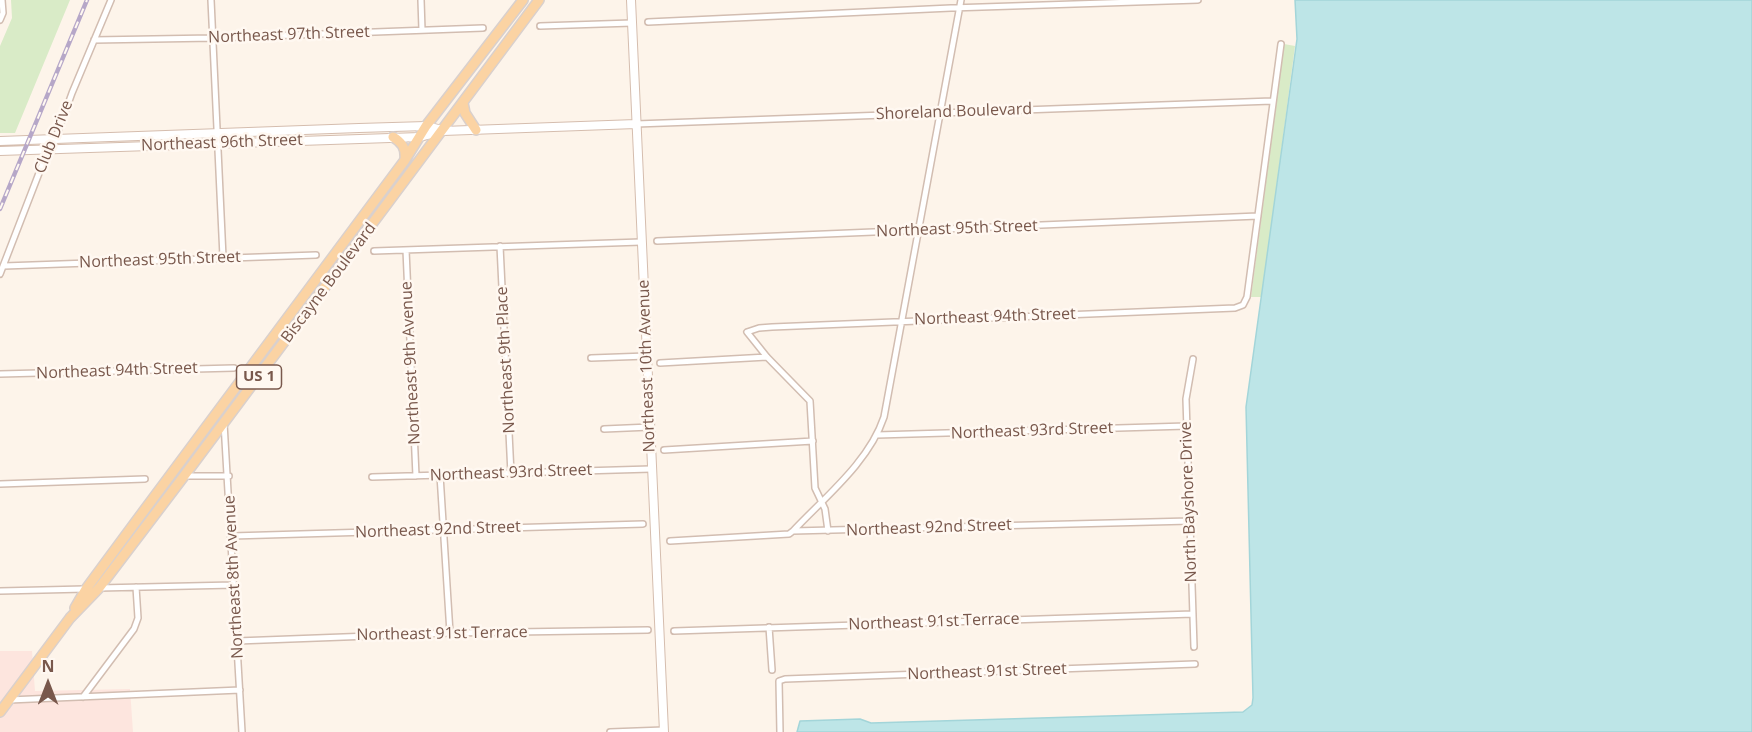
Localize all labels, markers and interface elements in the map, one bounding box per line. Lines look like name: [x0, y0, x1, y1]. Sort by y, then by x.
street label: Northeast 97th Street: [208, 23, 370, 47]
street label: Club Drive: [31, 98, 77, 176]
street label: Shoreland Boulevard: [875, 100, 1033, 124]
street label: Northeast 96th Street: [141, 131, 303, 155]
street label: Northeast 95th Street: [876, 217, 1038, 241]
street label: Biscayne Boulevard: [278, 219, 380, 347]
street label: Northeast 95th Street: [79, 248, 241, 272]
street label: Northeast 10th Avenue: [634, 279, 660, 453]
street label: Northeast 9th Avenue: [397, 281, 425, 445]
street label: Northeast 9th Place: [493, 286, 519, 434]
street label: Northeast 94th Street: [914, 305, 1076, 329]
street label: Northeast 94th Street: [36, 359, 198, 383]
road number: US 1: [236, 365, 282, 389]
street label: Northeast 93rd Street: [950, 419, 1114, 443]
street label: North Bayshore Drive: [1177, 421, 1201, 583]
street label: Northeast 93rd Street: [429, 461, 593, 485]
street label: Northeast 8th Avenue: [220, 495, 248, 659]
street label: Northeast 92nd Street: [846, 516, 1012, 540]
street label: Northeast 92nd Street: [355, 518, 521, 542]
street label: Northeast 91st Terrace: [848, 609, 1020, 635]
street label: Northeast 91st Terrace: [356, 623, 528, 645]
north arrow: [18, 654, 78, 714]
text: N: [41, 655, 55, 677]
street label: Northeast 91st Street: [907, 660, 1067, 684]

